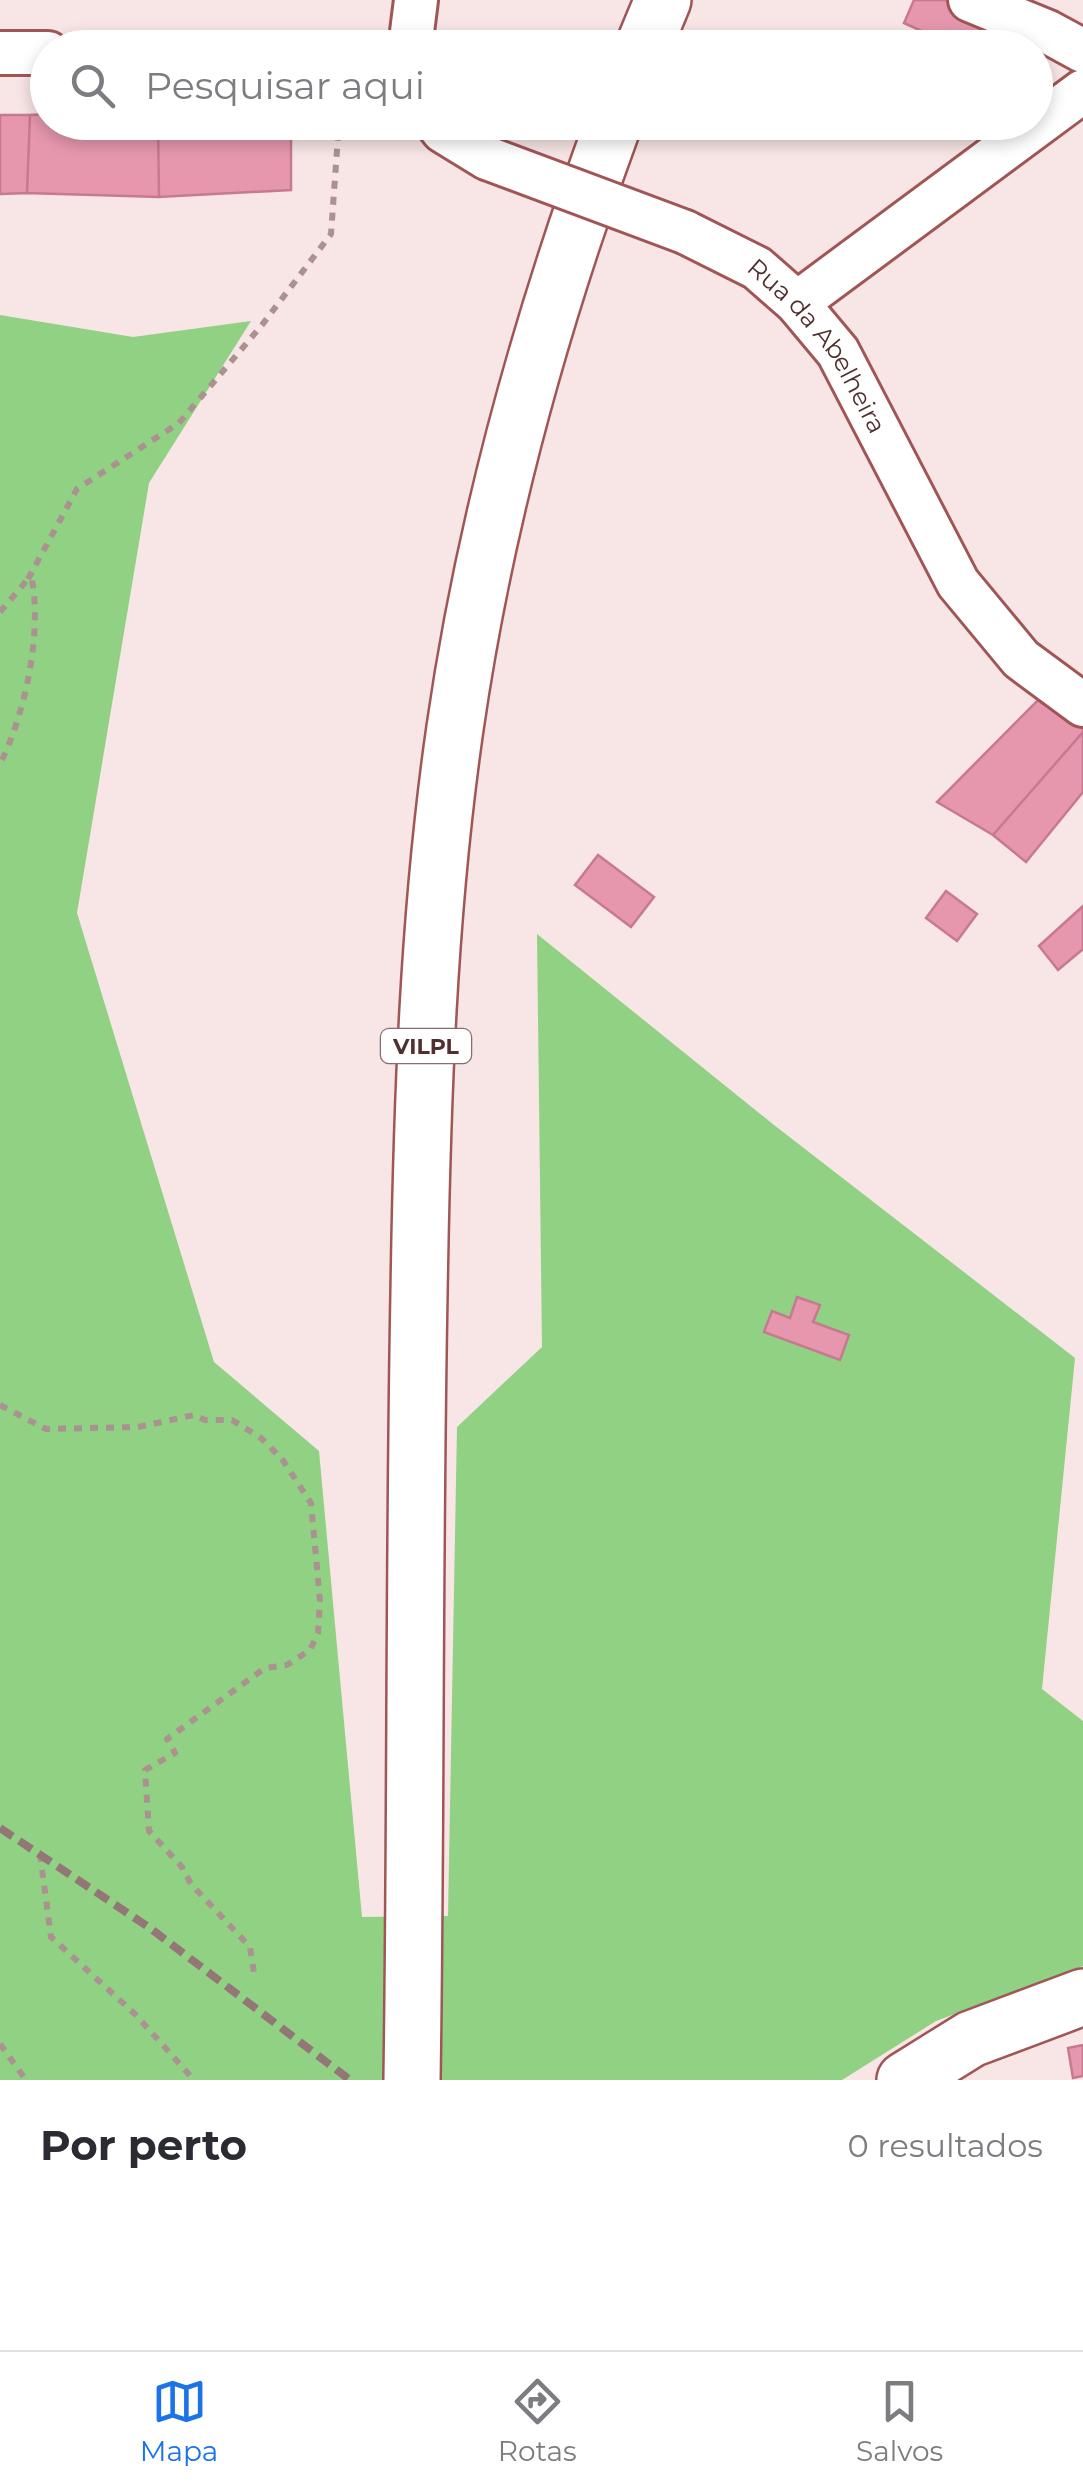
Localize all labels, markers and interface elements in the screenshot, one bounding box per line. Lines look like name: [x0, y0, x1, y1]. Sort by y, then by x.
search box: [30, 30, 1053, 140]
icon: search: [65, 58, 120, 113]
text: Pesquisar aqui: [145, 62, 425, 109]
street label: Rua da Abelheira: [742, 252, 892, 438]
road number: VILPL: [381, 1029, 471, 1063]
text: Por perto: [40, 2119, 247, 2171]
text: 0 resultados: [848, 2126, 1043, 2165]
tab: Mapa: [140, 2374, 218, 2468]
tab: Rotas: [498, 2374, 577, 2468]
tab: Salvos: [856, 2374, 943, 2468]

